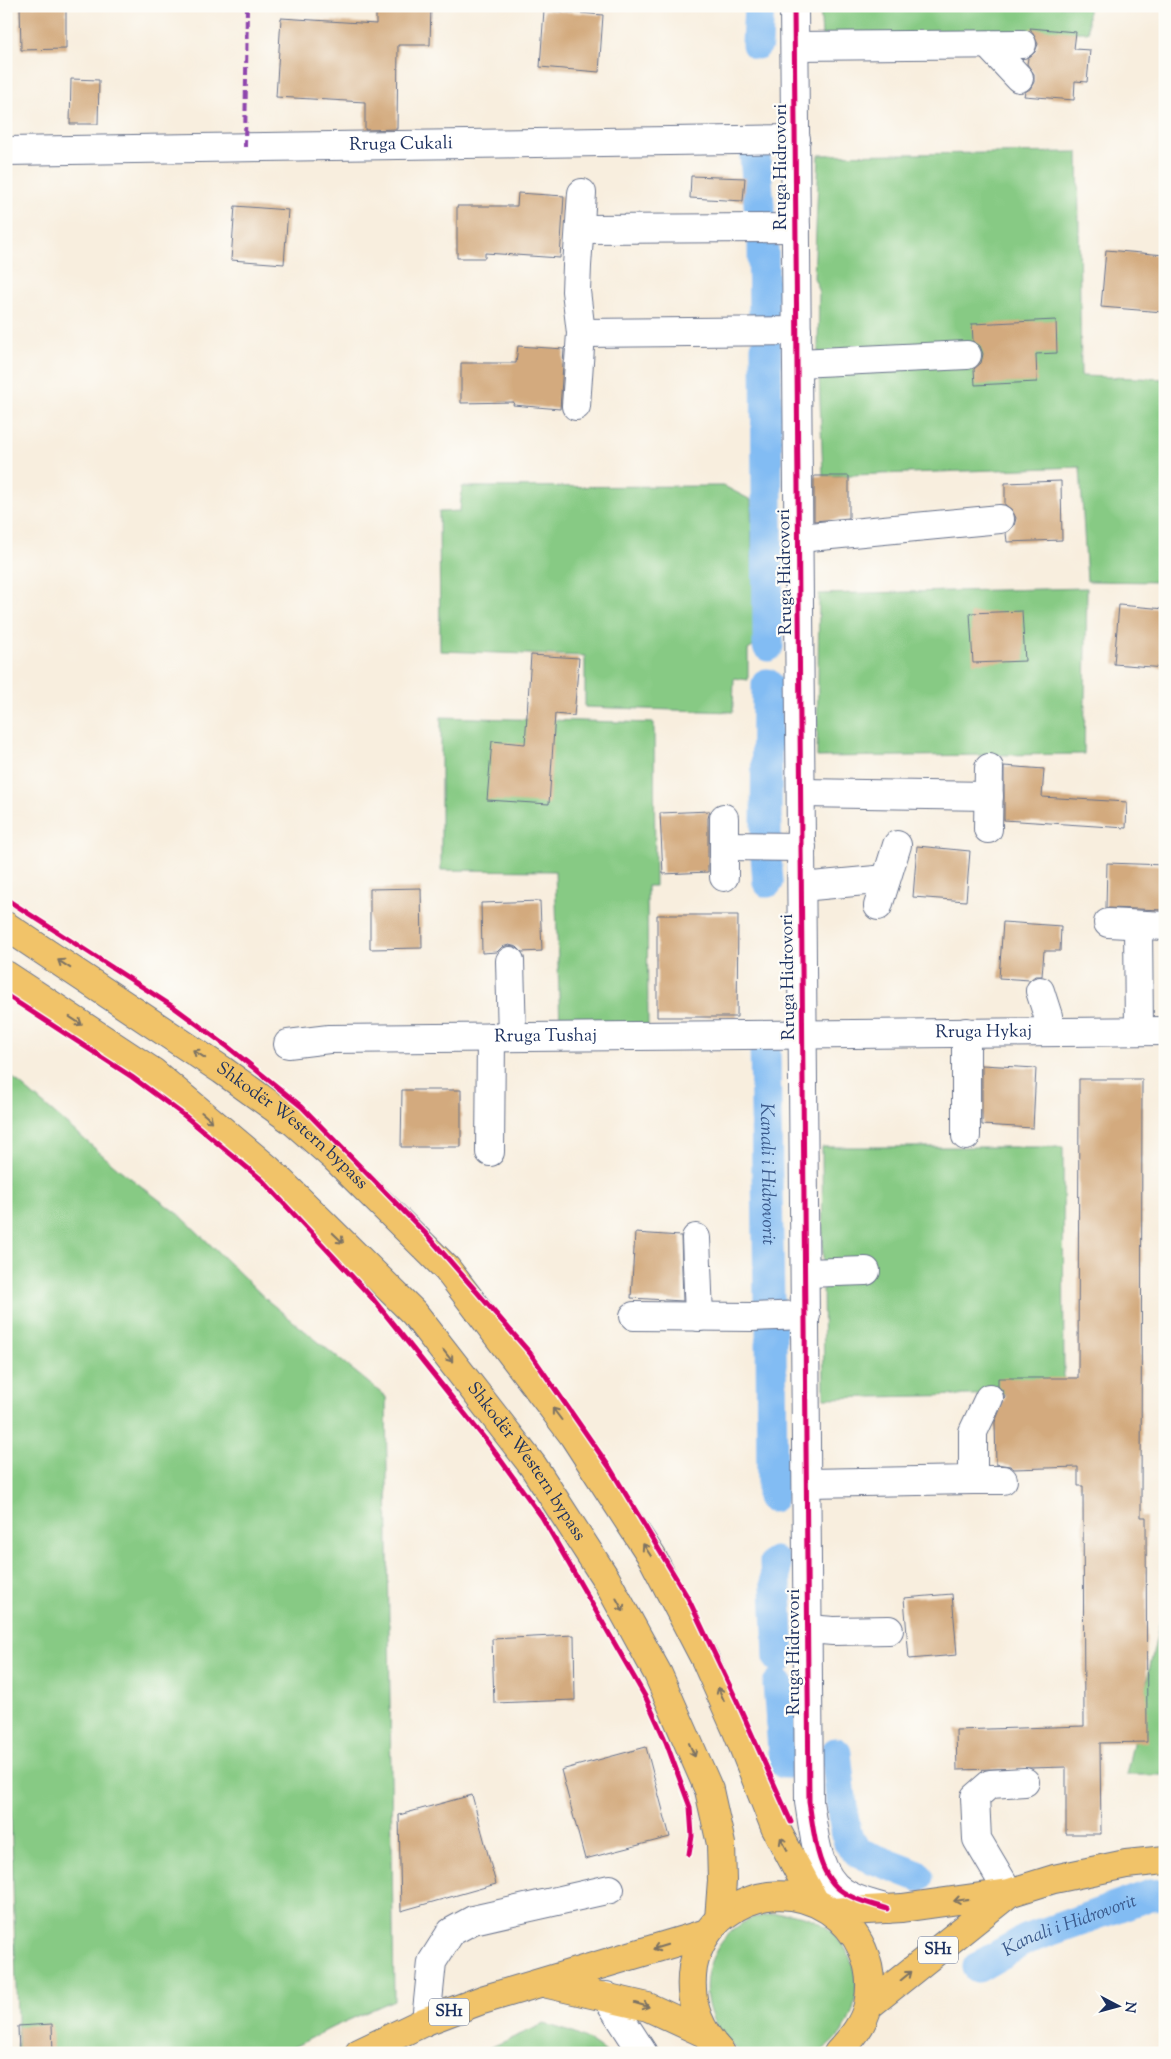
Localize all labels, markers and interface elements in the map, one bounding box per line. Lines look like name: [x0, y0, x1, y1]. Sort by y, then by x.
street label: Rruga Hidrovori: [769, 104, 795, 230]
street label: Rruga Cukali: [349, 131, 453, 159]
street label: Rruga Hidrovori: [772, 509, 800, 635]
street label: Rruga Hidrovori: [775, 914, 803, 1040]
one-way arrow: [57, 959, 71, 970]
one-way arrow: [69, 1017, 83, 1027]
street label: Rruga Hykaj: [935, 1019, 1032, 1046]
street label: Rruga Tushaj: [494, 1023, 597, 1050]
one-way arrow: [193, 1049, 207, 1059]
street label: Shkodër Western bypass: [210, 1056, 373, 1196]
water label: Kanali i Hidrovorit: [752, 1103, 782, 1246]
one-way arrow: [201, 1111, 214, 1123]
one-way arrow: [331, 1231, 343, 1243]
one-way arrow: [443, 1349, 453, 1363]
street label: Shkodër Western bypass: [460, 1377, 591, 1547]
one-way arrow: [552, 1408, 563, 1421]
one-way arrow: [641, 1543, 652, 1557]
street label: Rruga Hidrovori: [782, 1589, 808, 1715]
one-way arrow: [615, 1597, 625, 1612]
one-way arrow: [715, 1687, 725, 1702]
one-way arrow: [687, 1742, 697, 1757]
one-way arrow: [779, 1837, 788, 1852]
water label: Kanali i Hidrovorit: [997, 1888, 1141, 1964]
one-way arrow: [953, 1895, 969, 1905]
road number: SH1: [918, 1936, 958, 1964]
one-way arrow: [653, 1943, 669, 1952]
one-way arrow: [899, 1970, 912, 1981]
north arrow: [1094, 1982, 1144, 2032]
road number: SH1: [429, 1998, 469, 2025]
one-way arrow: [634, 2001, 650, 2011]
text: N: [1118, 2001, 1139, 2014]

